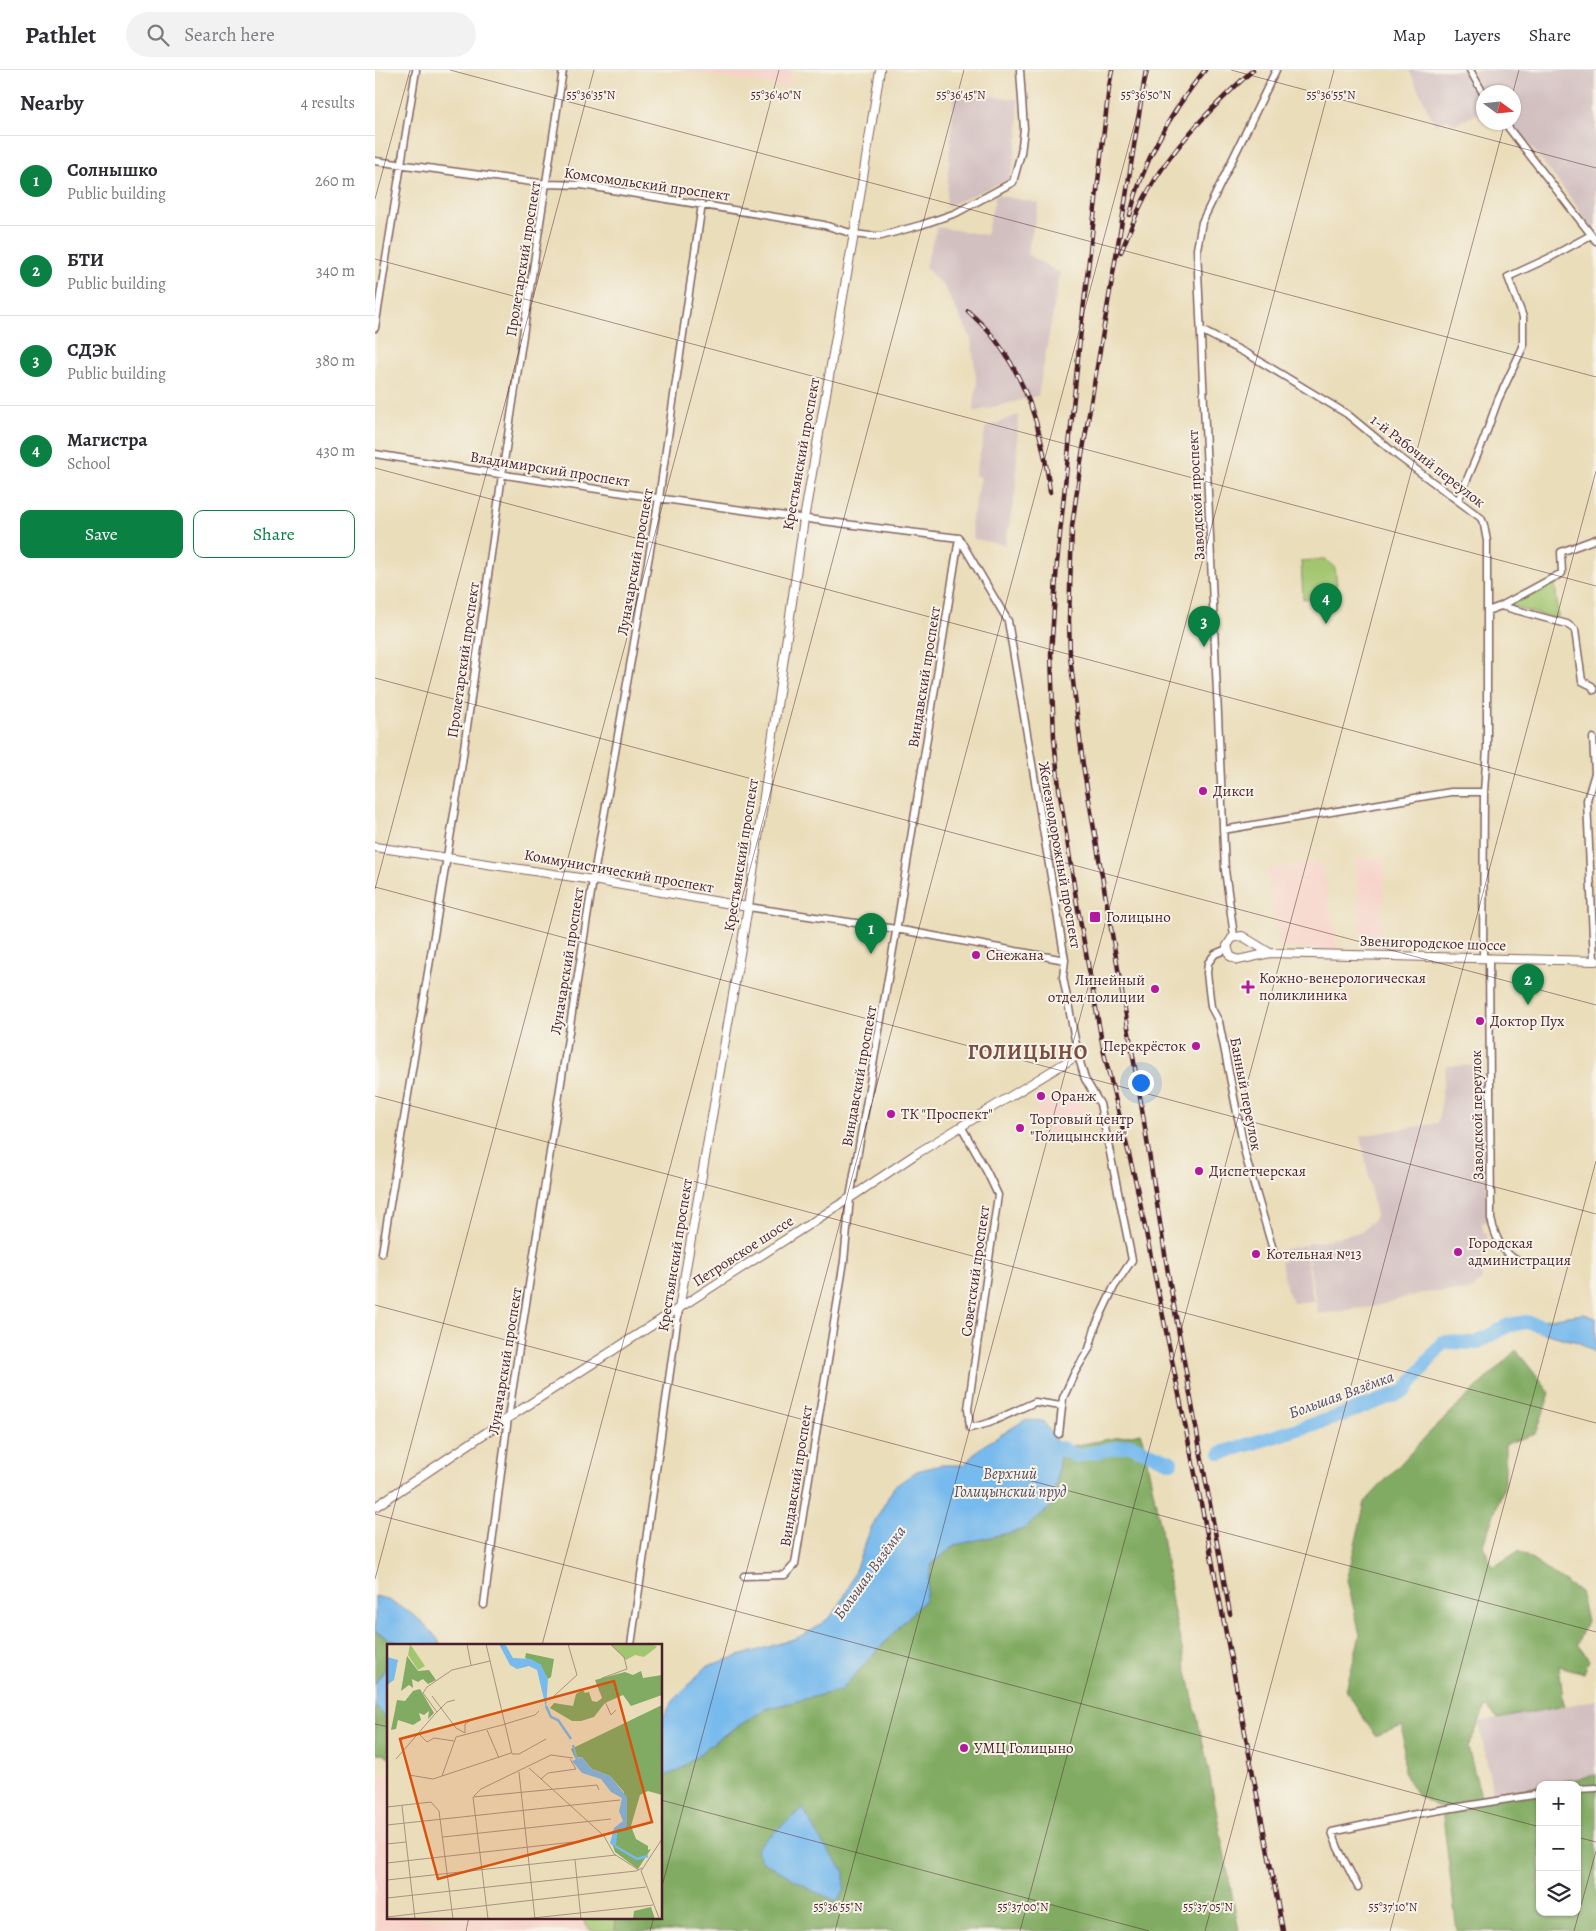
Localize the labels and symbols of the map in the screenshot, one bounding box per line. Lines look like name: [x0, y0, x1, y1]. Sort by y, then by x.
north arrow: [1476, 85, 1521, 130]
text: 55°36'35"N: [567, 87, 616, 103]
text: 55°36'40"N: [751, 87, 802, 103]
text: 55°36'45"N: [936, 87, 986, 103]
text: 55°36'50"N: [1121, 87, 1172, 103]
text: 55°36'55"N: [1306, 87, 1356, 103]
street label: Комсомольский проспект: [563, 162, 732, 206]
street label: Пролетарский проспект: [501, 180, 545, 338]
street label: Крестьянский проспект: [778, 376, 824, 532]
street label: 1-й Рабочий переулок: [1367, 410, 1490, 512]
street label: Заводской проспект: [1183, 429, 1209, 561]
street label: Владимирский проспект: [469, 447, 632, 492]
street label: Луначарский проспект: [612, 487, 658, 637]
street label: Пролетарский проспект: [442, 581, 484, 739]
pin: 4: [1310, 583, 1342, 624]
street label: Виндавский проспект: [903, 605, 945, 749]
pin: 3: [1188, 606, 1220, 647]
street label: Железнодорожный проспект: [1034, 760, 1086, 950]
street label: Крестьянский проспект: [719, 777, 763, 933]
place label: Дикси: [1213, 781, 1254, 801]
marker: Дикси: [1197, 785, 1209, 797]
street label: Коммунистический проспект: [523, 844, 716, 898]
street label: Луначарский проспект: [545, 886, 589, 1036]
place label: Голицыно: [1106, 907, 1171, 927]
marker: Голицыно: [1088, 910, 1102, 924]
pin: 1: [855, 913, 887, 954]
street label: Звенигородское шоссе: [1359, 930, 1507, 956]
place label: Снежана: [986, 945, 1044, 965]
marker: Снежана: [970, 949, 982, 961]
pin: 2: [1512, 964, 1544, 1005]
place label: Кожно-венерологическая поликлиника: [1259, 968, 1426, 1005]
place label: Линейный отдел полиции: [1048, 970, 1145, 1007]
marker: Кожно-венерологическая поликлиника: [1241, 980, 1255, 994]
marker: Линейный отдел полиции: [1149, 983, 1161, 995]
street label: Виндавский проспект: [837, 1004, 881, 1148]
place label: Доктор Пух: [1490, 1011, 1565, 1031]
marker: Доктор Пух: [1474, 1015, 1486, 1027]
place label: Перекрёсток: [1103, 1036, 1186, 1056]
street label: Банный переулок: [1225, 1036, 1267, 1152]
district label: ГОЛИЦЫНО: [968, 1039, 1088, 1066]
marker: Перекрёсток: [1190, 1040, 1202, 1052]
street label: Заводской переулок: [1466, 1050, 1488, 1180]
your location: [1128, 1070, 1154, 1096]
place label: Оранж: [1051, 1086, 1096, 1106]
marker: Оранж: [1035, 1090, 1047, 1102]
place label: ТК "Проспект": [901, 1104, 993, 1124]
marker: ТК "Проспект": [885, 1108, 897, 1120]
place label: Торговый центр "Голицынский": [1030, 1109, 1134, 1146]
marker: Торговый центр "Голицынский": [1014, 1122, 1026, 1134]
place label: Диспетчерская: [1209, 1161, 1306, 1181]
marker: Диспетчерская: [1193, 1165, 1205, 1177]
street label: Крестьянский проспект: [653, 1177, 697, 1333]
street label: Советский проспект: [956, 1204, 994, 1338]
street label: Петровское шоссе: [688, 1211, 798, 1291]
place label: Городская администрация: [1468, 1233, 1571, 1270]
place label: Котельная №13: [1266, 1244, 1362, 1264]
marker: Городская администрация: [1452, 1246, 1464, 1258]
marker: Котельная №13: [1250, 1248, 1262, 1260]
street label: Луначарский проспект: [483, 1286, 527, 1436]
water label: Большая Вязёмка: [1286, 1366, 1397, 1424]
street label: Виндавский проспект: [775, 1404, 817, 1548]
water label: Верхний Голицынский пруд: [954, 1463, 1067, 1503]
water label: Большая Вязёмка: [828, 1521, 911, 1624]
inset map: [387, 1644, 663, 1918]
place label: УМЦ Голицыно: [974, 1738, 1074, 1758]
marker: УМЦ Голицыно: [958, 1742, 970, 1754]
text: 55°36'55"N: [813, 1899, 863, 1915]
text: 55°37'00"N: [997, 1899, 1049, 1915]
text: 55°37'05"N: [1183, 1899, 1233, 1915]
text: 55°37'10"N: [1369, 1899, 1418, 1915]

